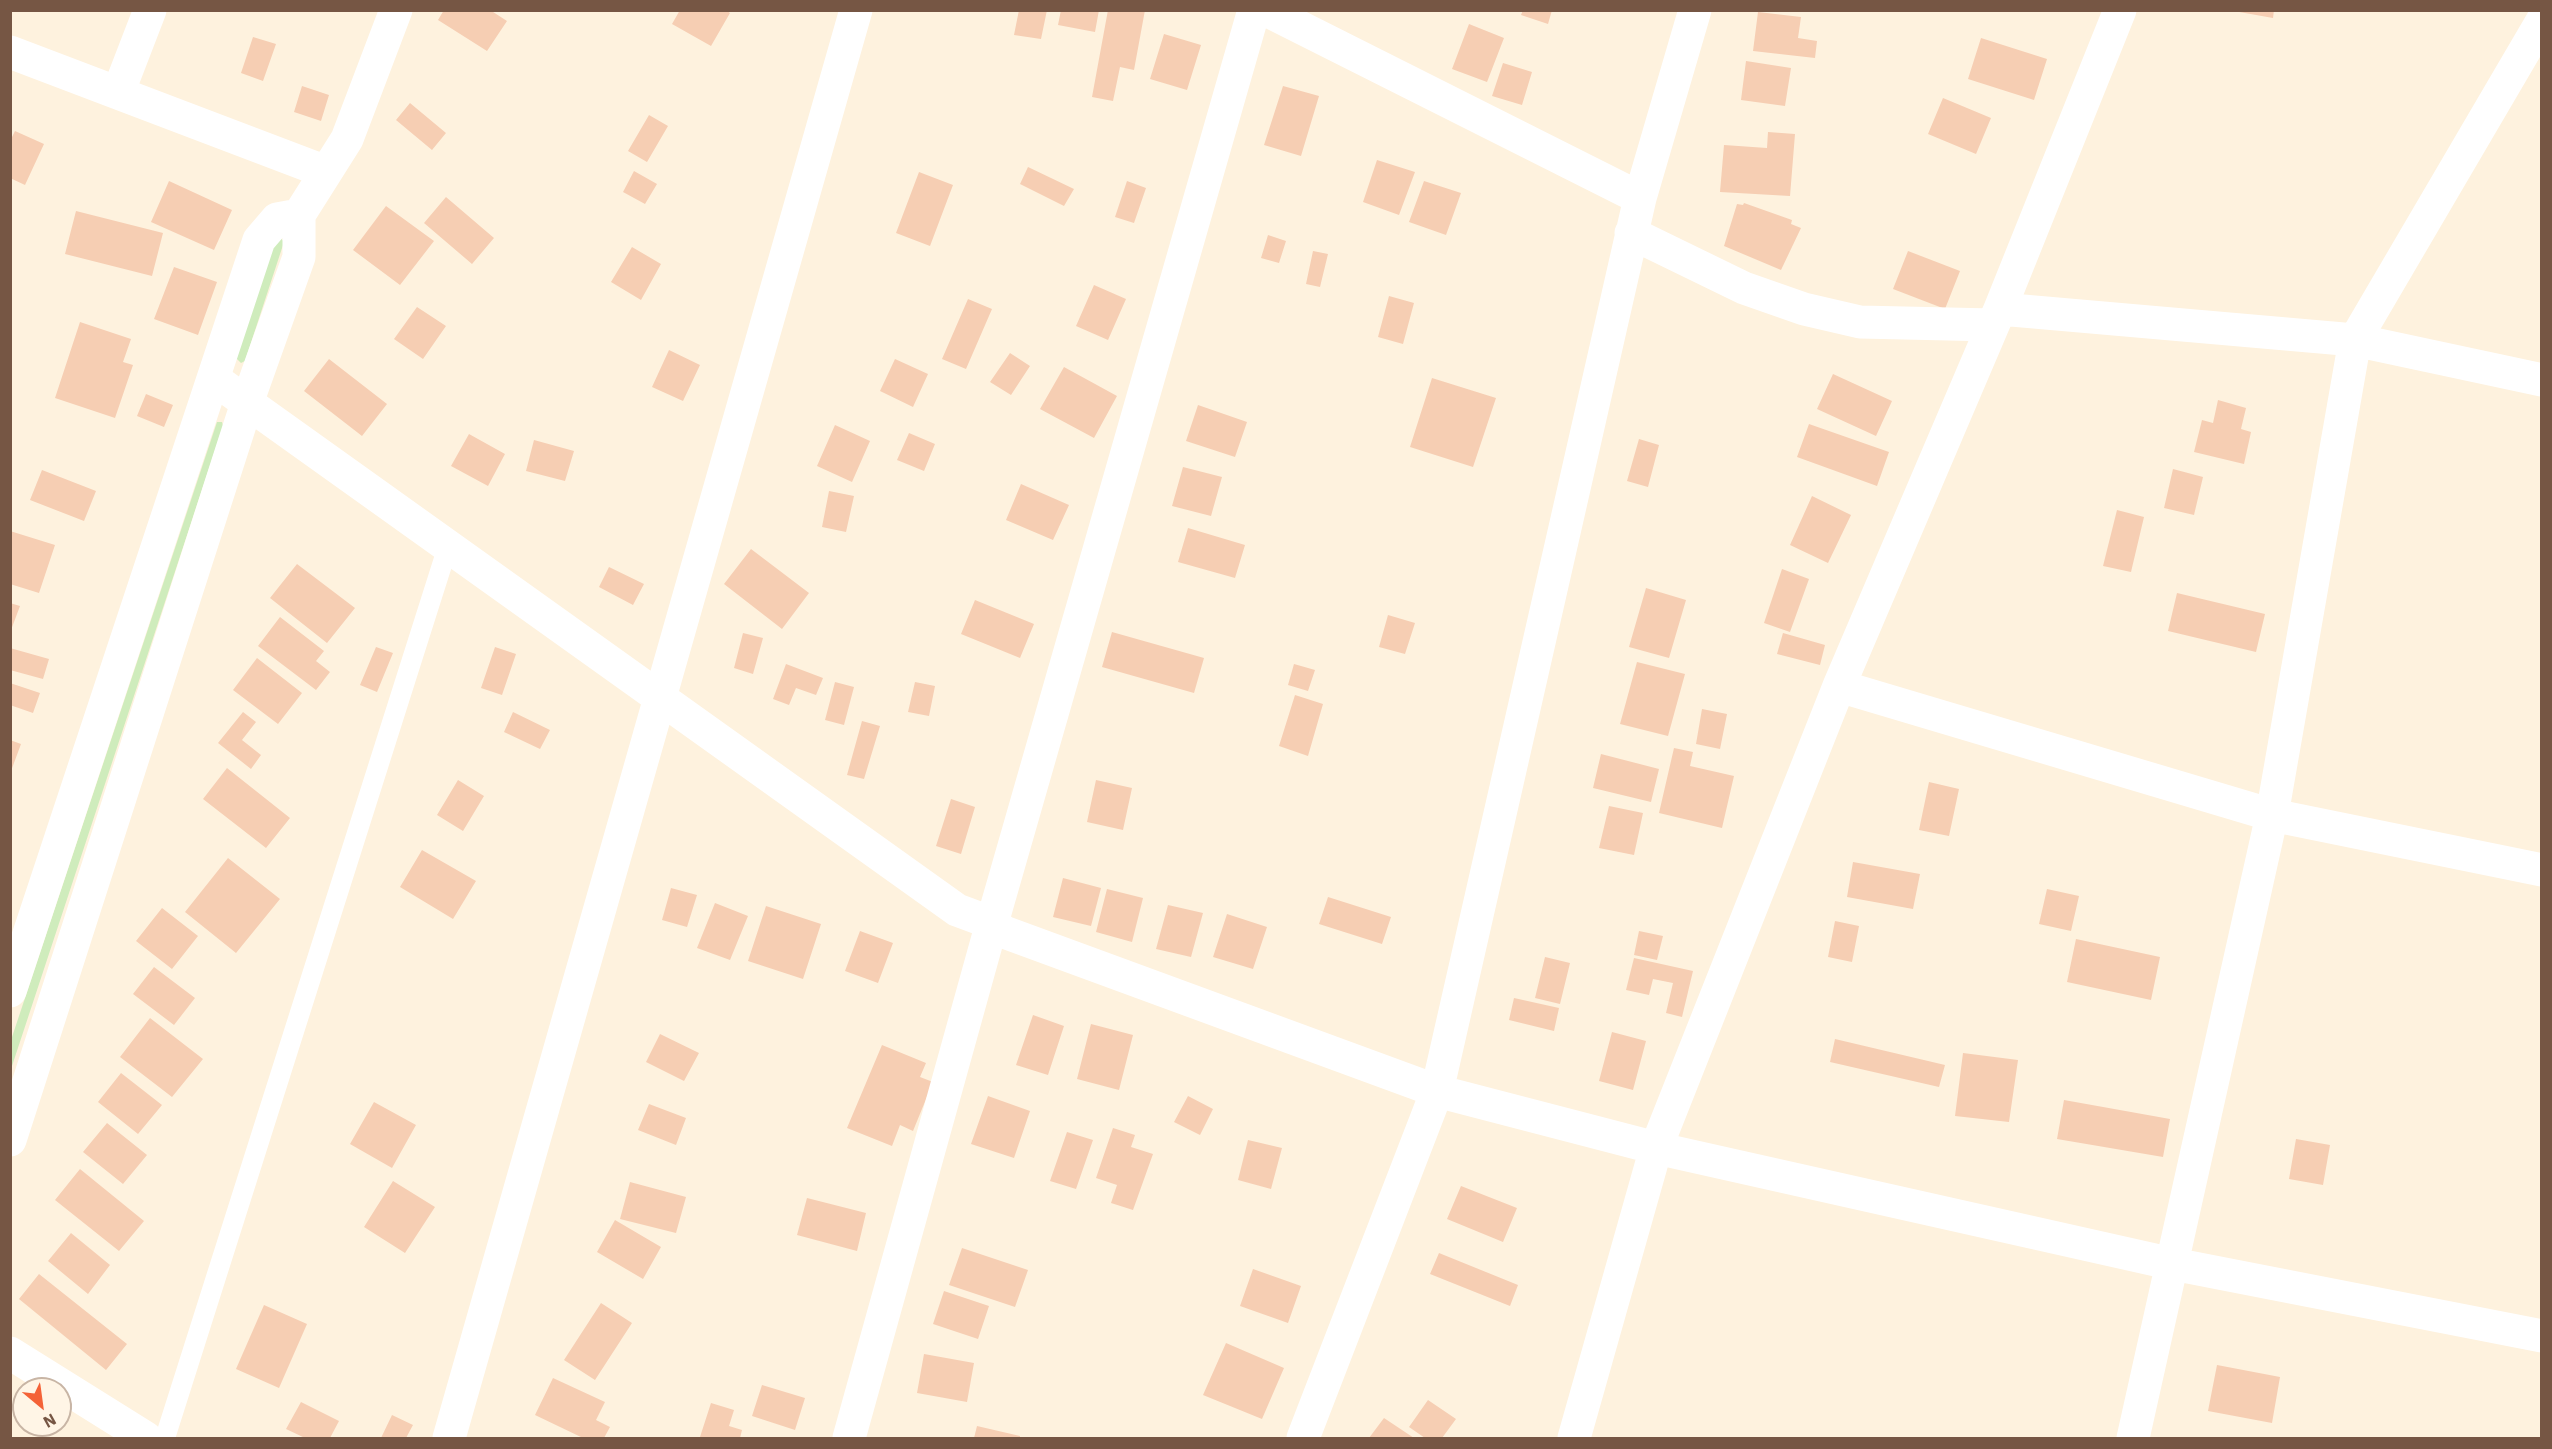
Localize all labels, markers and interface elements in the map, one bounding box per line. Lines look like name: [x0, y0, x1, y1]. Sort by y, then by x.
north arrow: [12, 1377, 72, 1437]
text: N: [40, 1409, 60, 1433]

